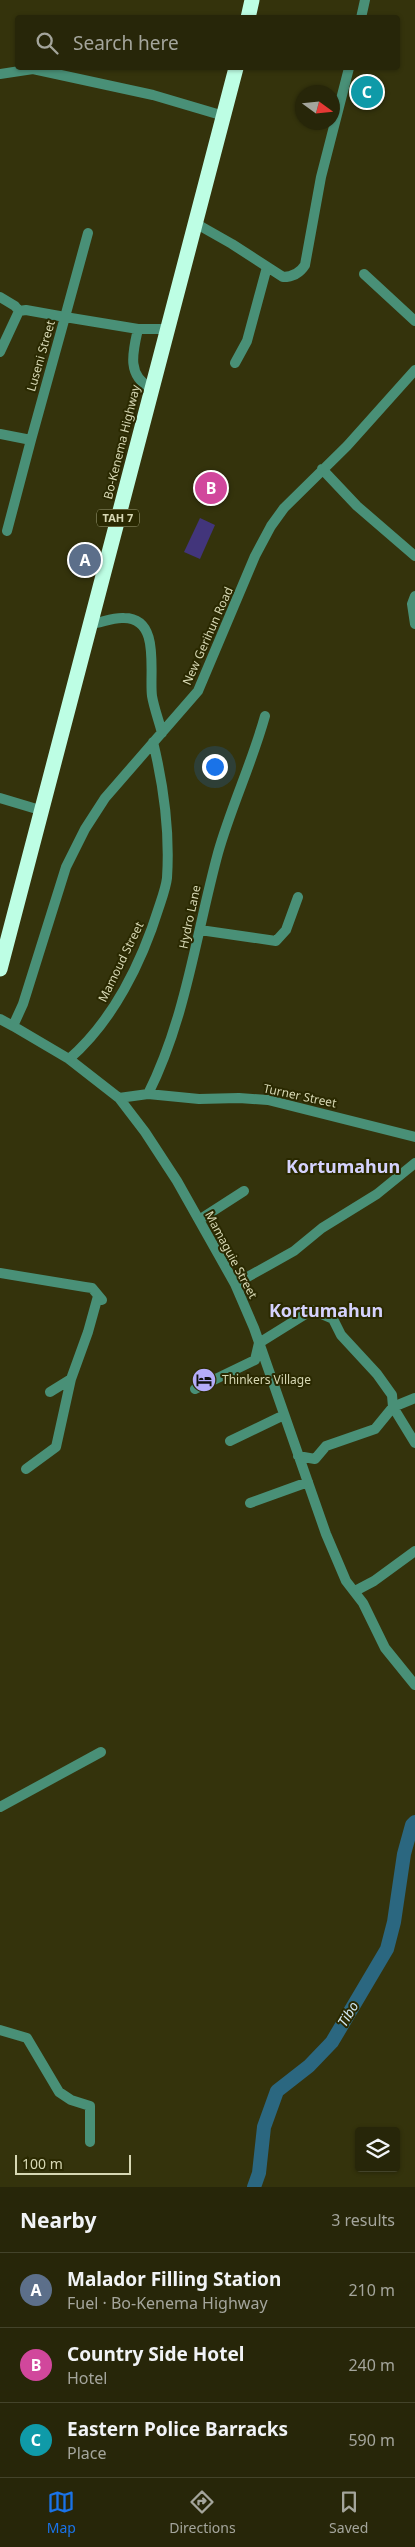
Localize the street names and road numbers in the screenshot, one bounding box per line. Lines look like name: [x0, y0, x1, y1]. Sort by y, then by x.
street label: Luseni Street: [22, 318, 59, 393]
street label: Bo-Kenema Highway: [99, 382, 144, 501]
road number: TAH 7: [97, 509, 139, 526]
street label: New Gerihun Road: [178, 584, 237, 688]
street label: Hydro Lane: [174, 883, 205, 950]
street label: Mamoud Street: [94, 918, 148, 1005]
street label: Turner Street: [262, 1079, 339, 1112]
street label: Mamaguie Street: [201, 1208, 262, 1302]

